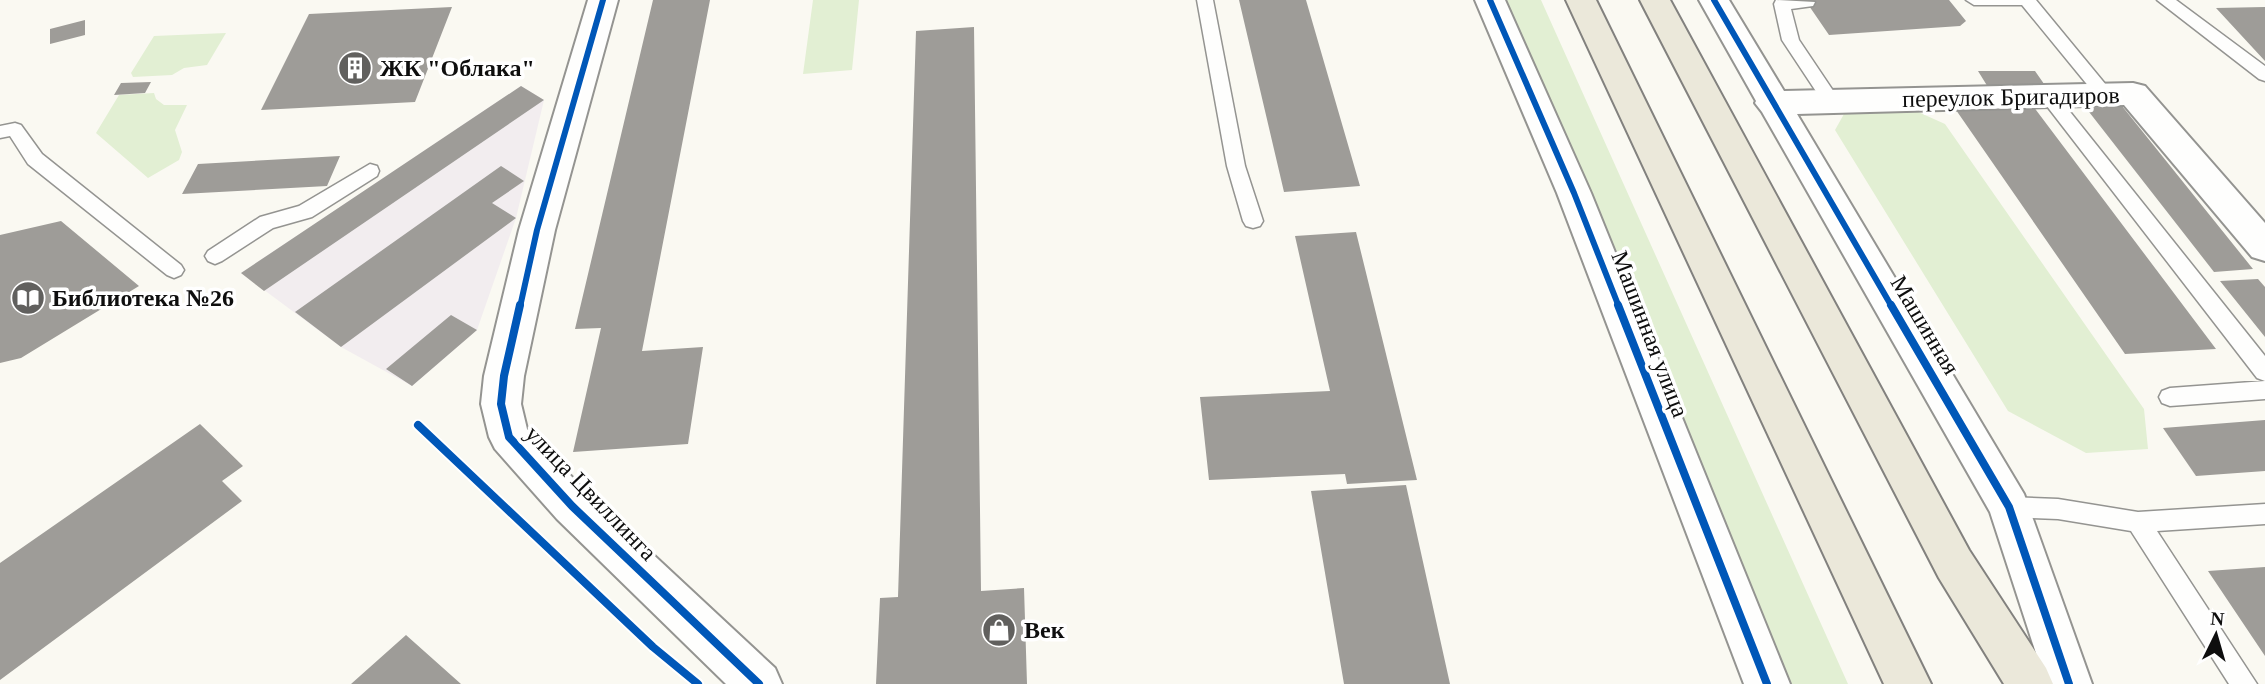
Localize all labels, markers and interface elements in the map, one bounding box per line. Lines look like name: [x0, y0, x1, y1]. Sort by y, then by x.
building icon: ЖК "Облака": [336, 49, 374, 87]
place label: ЖК "Облака": [380, 55, 535, 81]
street label: переулок Бригадиров: [1902, 82, 2120, 112]
street label: Машинная улица: [1606, 247, 1694, 421]
street label: Машинная: [1885, 271, 1965, 379]
library icon: Библиотека №26: [9, 279, 47, 317]
place label: Библиотека №26: [52, 285, 234, 311]
street label: улица Цвиллинга: [520, 420, 662, 566]
north arrow: [2181, 600, 2251, 670]
text: N: [2210, 608, 2225, 630]
shop icon: Век: [980, 611, 1018, 649]
place label: Век: [1024, 617, 1065, 643]

